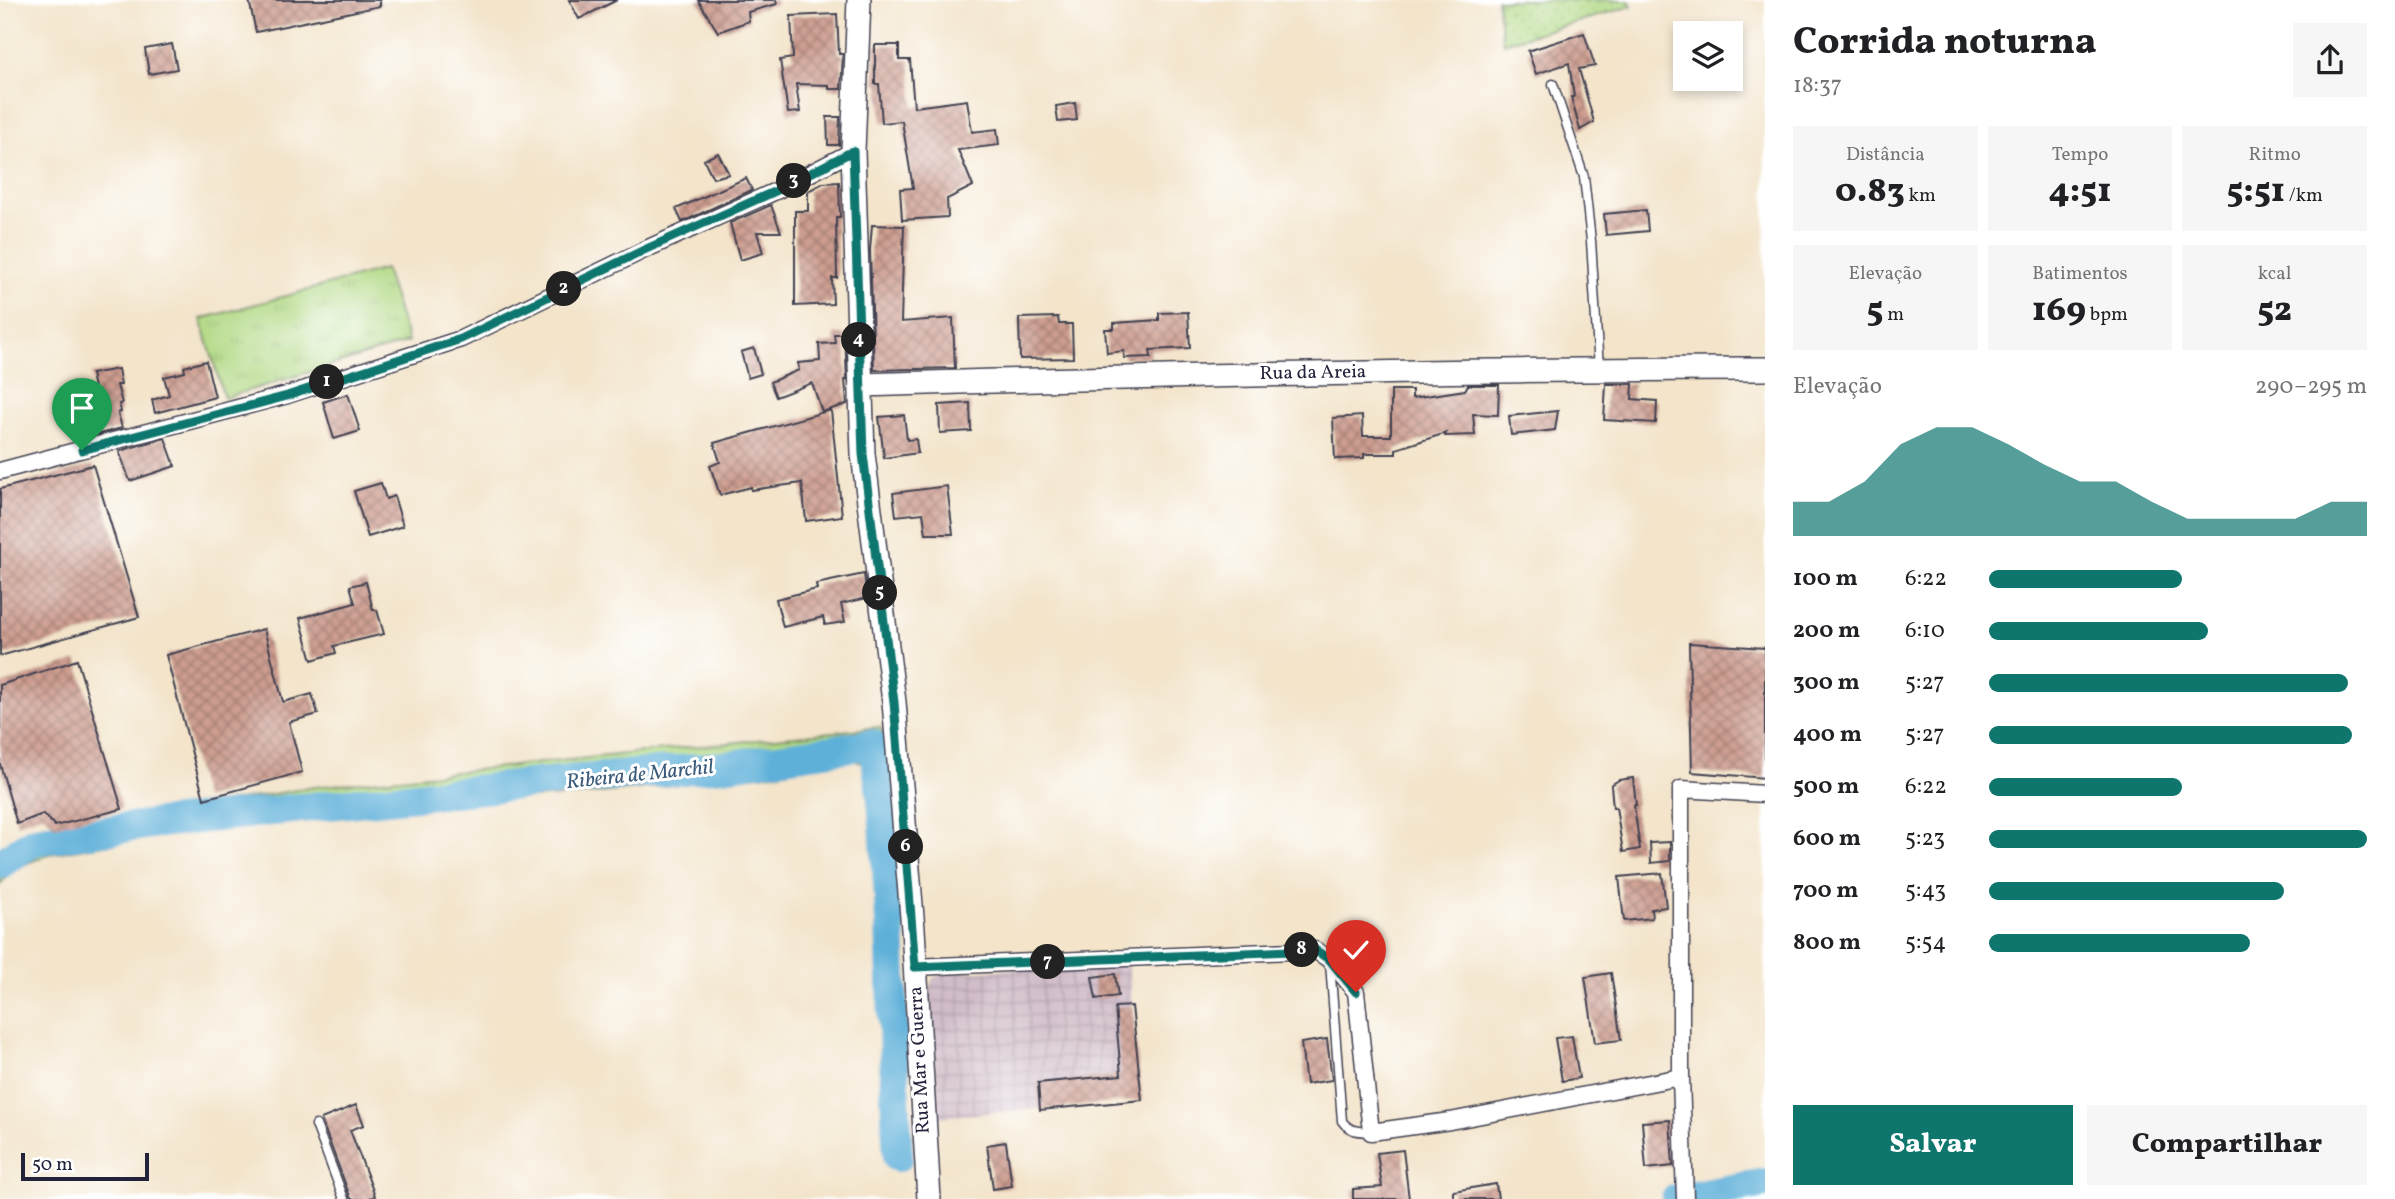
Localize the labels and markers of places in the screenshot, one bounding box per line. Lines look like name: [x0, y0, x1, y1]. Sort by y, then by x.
pin: 3: [776, 164, 812, 198]
pin: 2: [546, 272, 582, 306]
pin: 4: [842, 322, 876, 358]
pin: 1: [310, 364, 344, 400]
pin: [52, 378, 112, 450]
pin: 5: [862, 576, 898, 610]
pin: 6: [888, 830, 923, 864]
pin: [1326, 920, 1386, 992]
pin: 8: [1284, 932, 1320, 968]
pin: 7: [1030, 944, 1066, 979]

